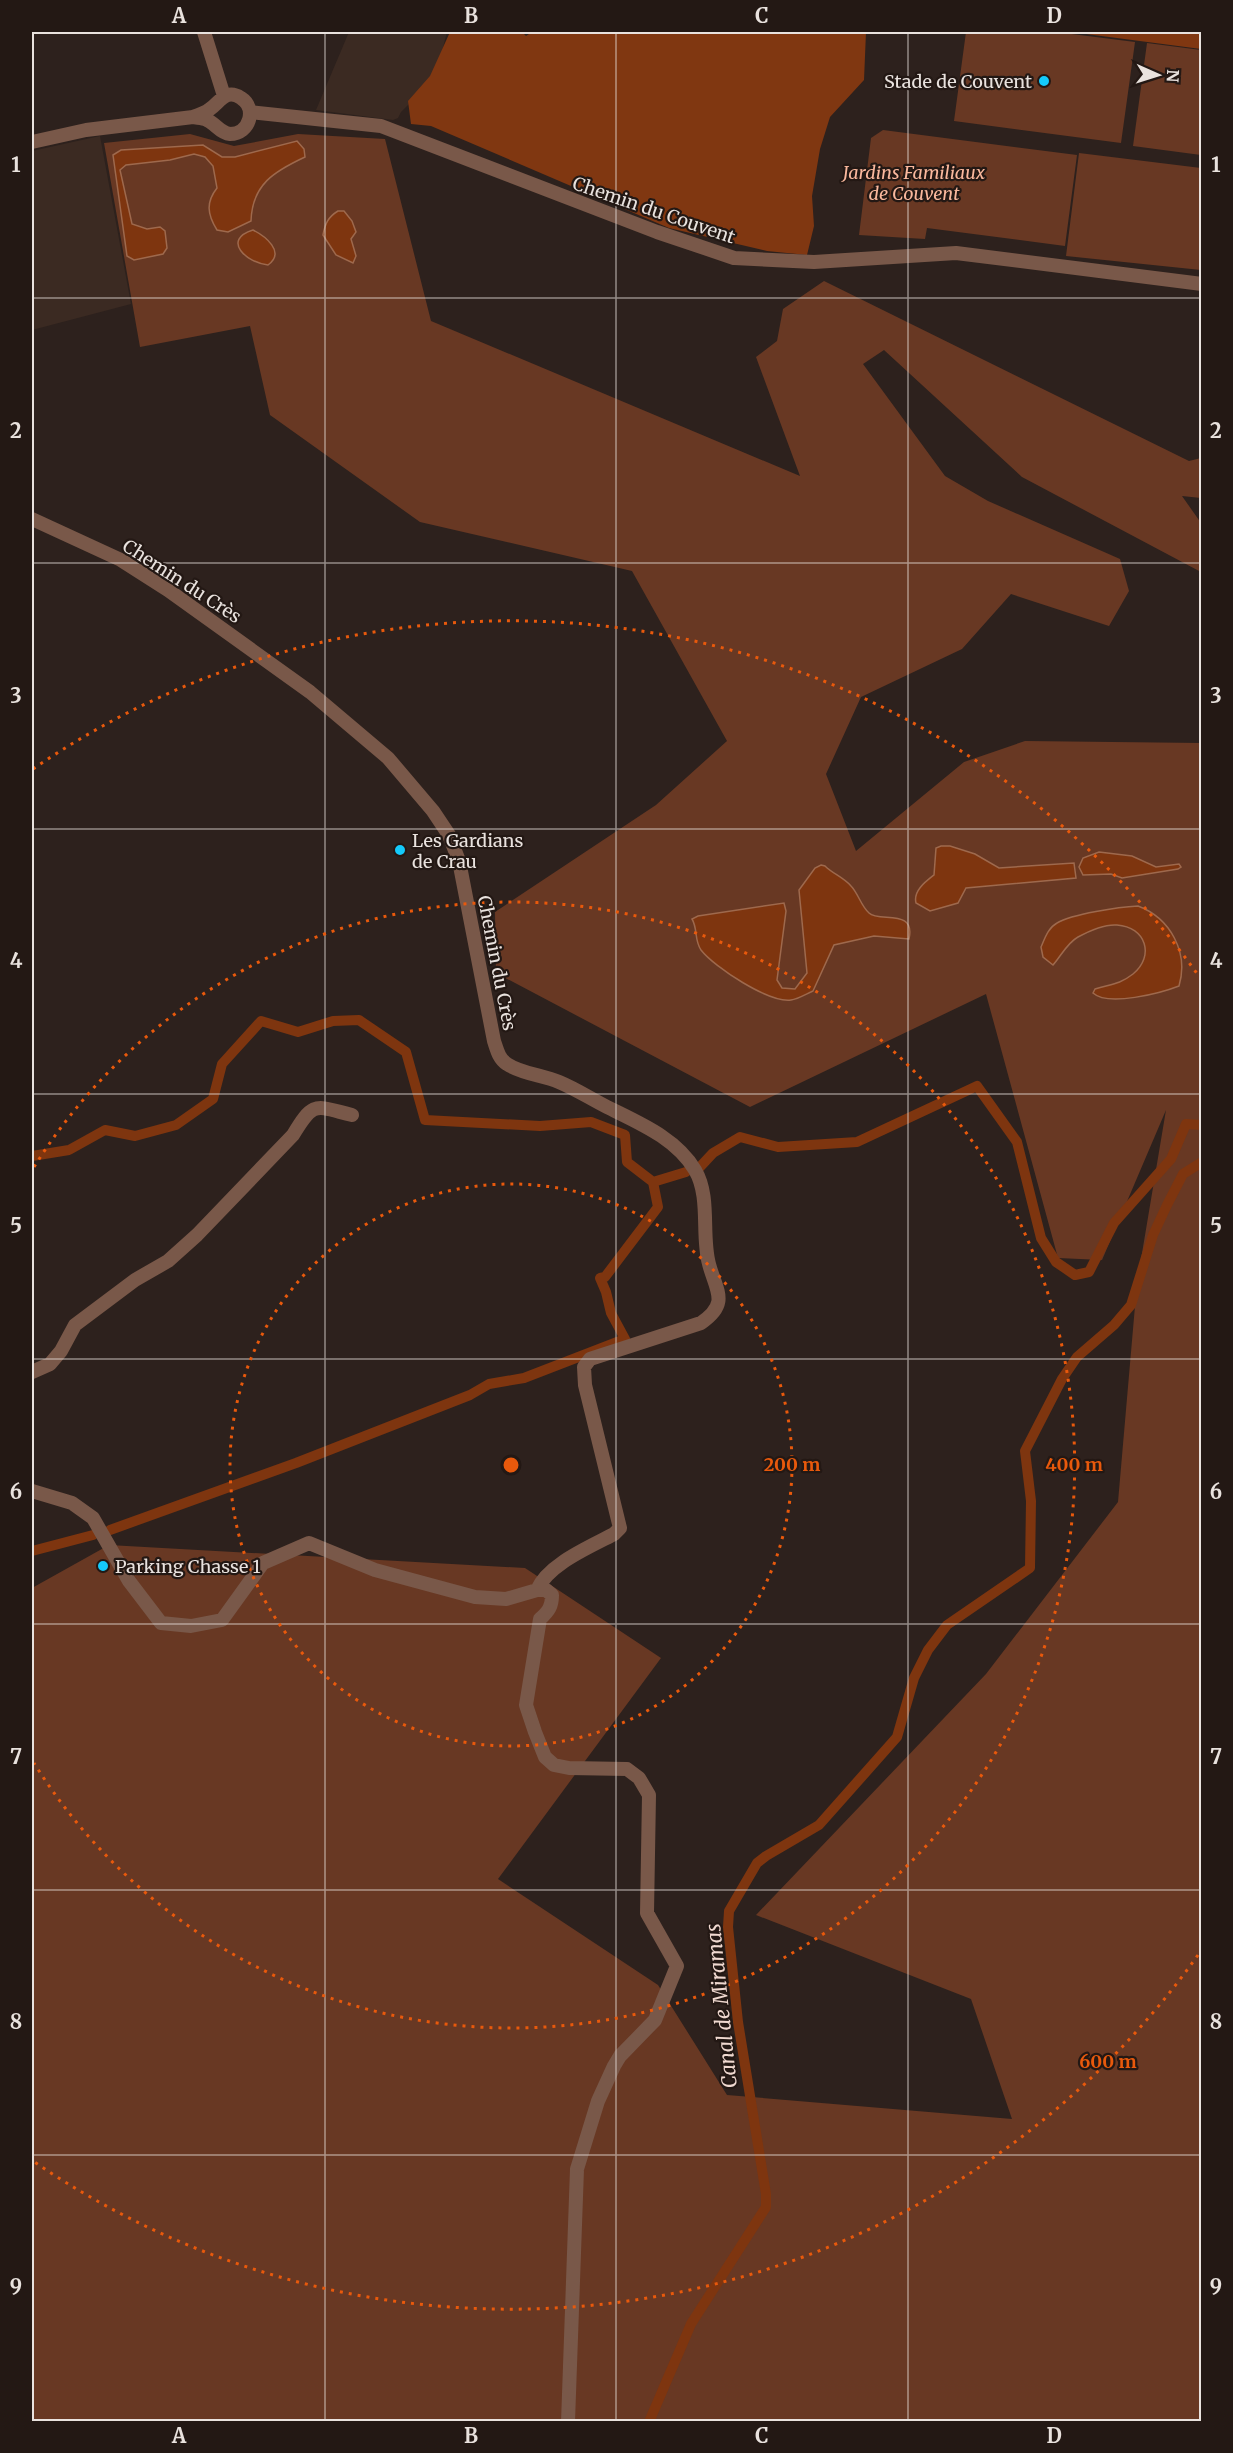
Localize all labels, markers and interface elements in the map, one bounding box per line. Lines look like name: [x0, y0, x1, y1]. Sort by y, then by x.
text: A: [171, 3, 187, 28]
text: B: [464, 3, 478, 28]
text: C: [755, 3, 769, 28]
text: D: [1046, 3, 1062, 28]
north arrow: [1128, 45, 1188, 105]
text: N: [1163, 69, 1183, 83]
place label: Stade de Couvent: [884, 70, 1032, 93]
marker: Stade de Couvent: [1037, 74, 1051, 88]
text: 1: [11, 152, 21, 177]
text: 1: [1211, 152, 1221, 177]
park label: Jardins Familiaux de Couvent: [841, 161, 986, 205]
street label: Chemin du Couvent: [570, 171, 738, 249]
text: 2: [10, 418, 22, 443]
text: 2: [1210, 418, 1222, 443]
street label: Chemin du Crès: [118, 534, 246, 628]
text: 3: [10, 683, 22, 708]
text: 3: [1210, 683, 1222, 708]
place label: Les Gardians de Crau: [412, 829, 524, 873]
marker: Les Gardians de Crau: [393, 843, 407, 857]
street label: Chemin du Crès: [473, 894, 521, 1033]
text: 4: [10, 948, 23, 973]
text: 4: [1210, 948, 1223, 973]
text: 5: [10, 1213, 22, 1238]
text: 5: [1210, 1213, 1222, 1238]
text: 200 m: [764, 1453, 820, 1476]
text: 400 m: [1045, 1453, 1103, 1476]
centre of rings: [501, 1455, 521, 1475]
text: 6: [10, 1479, 22, 1504]
text: 6: [1210, 1479, 1222, 1504]
place label: Parking Chasse 1: [115, 1555, 261, 1578]
marker: Parking Chasse 1: [96, 1559, 110, 1573]
text: 7: [10, 1744, 22, 1769]
text: 7: [1210, 1744, 1222, 1769]
water label: Canal de Miramas: [700, 1922, 742, 2090]
text: 8: [10, 2009, 22, 2034]
text: 8: [1210, 2009, 1222, 2034]
text: 600 m: [1079, 2050, 1137, 2073]
text: 9: [10, 2274, 22, 2299]
text: 9: [1210, 2274, 1222, 2299]
text: A: [171, 2423, 187, 2448]
text: B: [464, 2423, 478, 2448]
text: C: [755, 2423, 769, 2448]
text: D: [1046, 2423, 1062, 2448]

